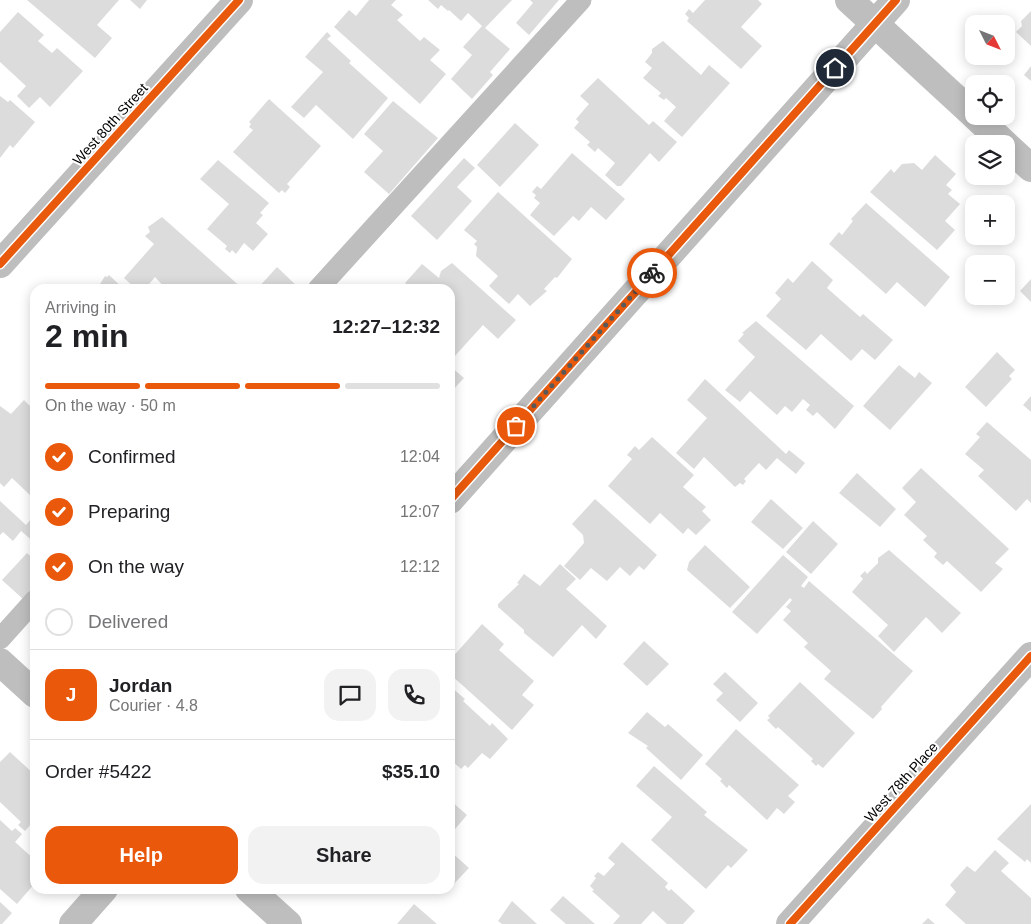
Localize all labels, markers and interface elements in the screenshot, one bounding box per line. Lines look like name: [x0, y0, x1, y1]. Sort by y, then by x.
north arrow: [965, 15, 1015, 65]
map controls: [965, 15, 1015, 305]
pin: [814, 47, 856, 89]
icon: home: [821, 54, 849, 82]
button: locate: [965, 75, 1015, 125]
street label: West 80th Street: [69, 80, 151, 168]
button: layers: [965, 135, 1015, 185]
button: +: [965, 195, 1015, 245]
courier: [627, 248, 677, 298]
button: −: [965, 255, 1015, 305]
icon: bike: [638, 259, 666, 287]
text: Arriving in: [45, 299, 116, 316]
text: 12:27–12:32: [332, 316, 440, 337]
text: 2 min: [45, 318, 129, 354]
text: On the way · 50 m: [45, 397, 176, 414]
pin: [495, 405, 537, 447]
icon: bag: [502, 412, 530, 440]
icon: check: [45, 443, 73, 471]
text: Confirmed: [88, 446, 176, 467]
text: 12:04: [400, 448, 440, 465]
icon: check: [45, 498, 73, 526]
text: Preparing: [88, 501, 170, 522]
text: 12:07: [400, 503, 440, 520]
icon: check: [45, 553, 73, 581]
text: On the way: [88, 556, 184, 577]
text: 12:12: [400, 558, 440, 575]
text: Delivered: [88, 611, 168, 632]
button: chat: [324, 669, 376, 721]
button: phone: [388, 669, 440, 721]
text: Jordan: [109, 675, 172, 696]
text: J: [66, 684, 76, 705]
text: Courier · 4.8: [109, 697, 198, 714]
street label: West 78th Place: [861, 739, 941, 825]
text: Order #5422: [45, 761, 152, 782]
text: $35.10: [382, 761, 440, 782]
button: Help: [45, 826, 238, 884]
button: Share: [248, 826, 440, 884]

